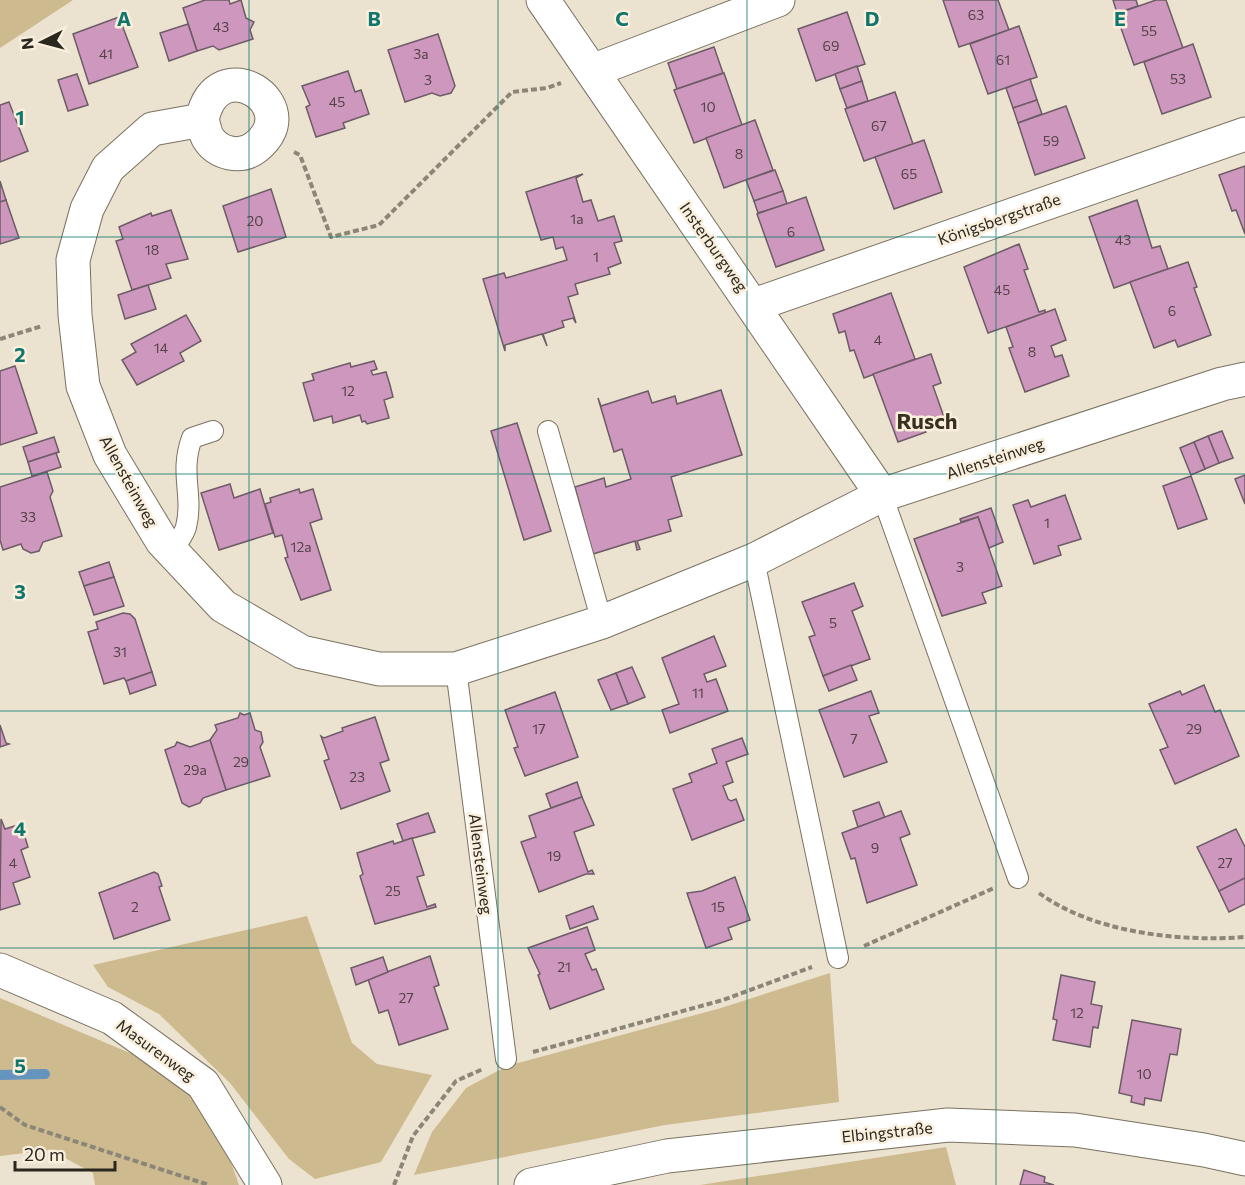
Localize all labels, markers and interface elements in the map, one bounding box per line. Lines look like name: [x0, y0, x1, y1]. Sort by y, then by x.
text: A: [117, 6, 131, 30]
text: B: [367, 6, 381, 30]
text: C: [615, 6, 629, 30]
text: D: [865, 6, 879, 30]
house number: 63: [968, 6, 984, 23]
text: E: [1114, 6, 1126, 30]
north arrow: [12, 12, 72, 72]
house number: 43: [213, 18, 229, 35]
house number: 55: [1141, 22, 1157, 39]
text: N: [17, 37, 37, 51]
house number: 69: [823, 37, 839, 54]
house number: 41: [99, 45, 113, 62]
house number: 3a: [413, 45, 429, 62]
house number: 61: [996, 51, 1010, 68]
house number: 53: [1170, 70, 1186, 87]
house number: 3: [424, 71, 432, 88]
house number: 45: [329, 93, 345, 110]
house number: 10: [700, 98, 716, 115]
text: 1: [15, 105, 25, 129]
house number: 67: [871, 117, 887, 134]
house number: 59: [1043, 132, 1059, 149]
house number: 8: [735, 145, 743, 162]
house number: 65: [901, 165, 917, 182]
street label: Königsbergstraße: [935, 189, 1063, 248]
street label: Insterburgweg: [676, 198, 753, 296]
house number: 1a: [570, 210, 584, 227]
house number: 20: [247, 212, 263, 229]
house number: 6: [787, 223, 795, 240]
house number: 43: [1115, 231, 1131, 248]
house number: 18: [145, 241, 159, 258]
house number: 1: [593, 248, 599, 265]
house number: 45: [994, 281, 1010, 298]
house number: 6: [1168, 302, 1176, 319]
house number: 4: [874, 331, 883, 348]
house number: 14: [154, 339, 169, 356]
text: 2: [14, 342, 26, 366]
house number: 8: [1028, 343, 1036, 360]
house number: 12: [341, 382, 355, 399]
district label: Rusch: [896, 407, 958, 434]
street label: Allensteinweg: [96, 432, 163, 530]
street label: Allensteinweg: [944, 433, 1046, 482]
house number: 33: [20, 508, 36, 525]
house number: 1: [1044, 514, 1050, 531]
house number: 12a: [290, 538, 312, 555]
house number: 3: [956, 558, 964, 575]
text: 3: [14, 579, 26, 603]
house number: 5: [829, 614, 837, 631]
house number: 31: [113, 643, 127, 660]
house number: 11: [692, 684, 704, 701]
house number: 17: [532, 720, 546, 737]
house number: 29: [1186, 720, 1202, 737]
house number: 7: [850, 730, 858, 747]
house number: 29: [233, 753, 249, 770]
house number: 29a: [183, 761, 207, 778]
house number: 23: [349, 768, 365, 785]
street label: Allensteinweg: [466, 812, 497, 916]
text: 4: [14, 816, 26, 840]
house number: 9: [871, 839, 879, 856]
house number: 19: [547, 847, 561, 864]
house number: 4: [9, 854, 18, 871]
house number: 27: [1217, 854, 1233, 871]
house number: 25: [385, 882, 401, 899]
house number: 2: [131, 898, 139, 915]
house number: 15: [711, 898, 725, 915]
house number: 21: [557, 958, 571, 975]
house number: 27: [398, 989, 414, 1006]
house number: 12: [1070, 1004, 1084, 1021]
street label: Masurenweg: [113, 1015, 200, 1085]
text: 5: [14, 1053, 26, 1077]
house number: 10: [1136, 1065, 1152, 1082]
street label: Elbingstraße: [840, 1117, 933, 1146]
scale bar: [15, 1134, 116, 1172]
text: 20 m: [24, 1143, 65, 1165]

